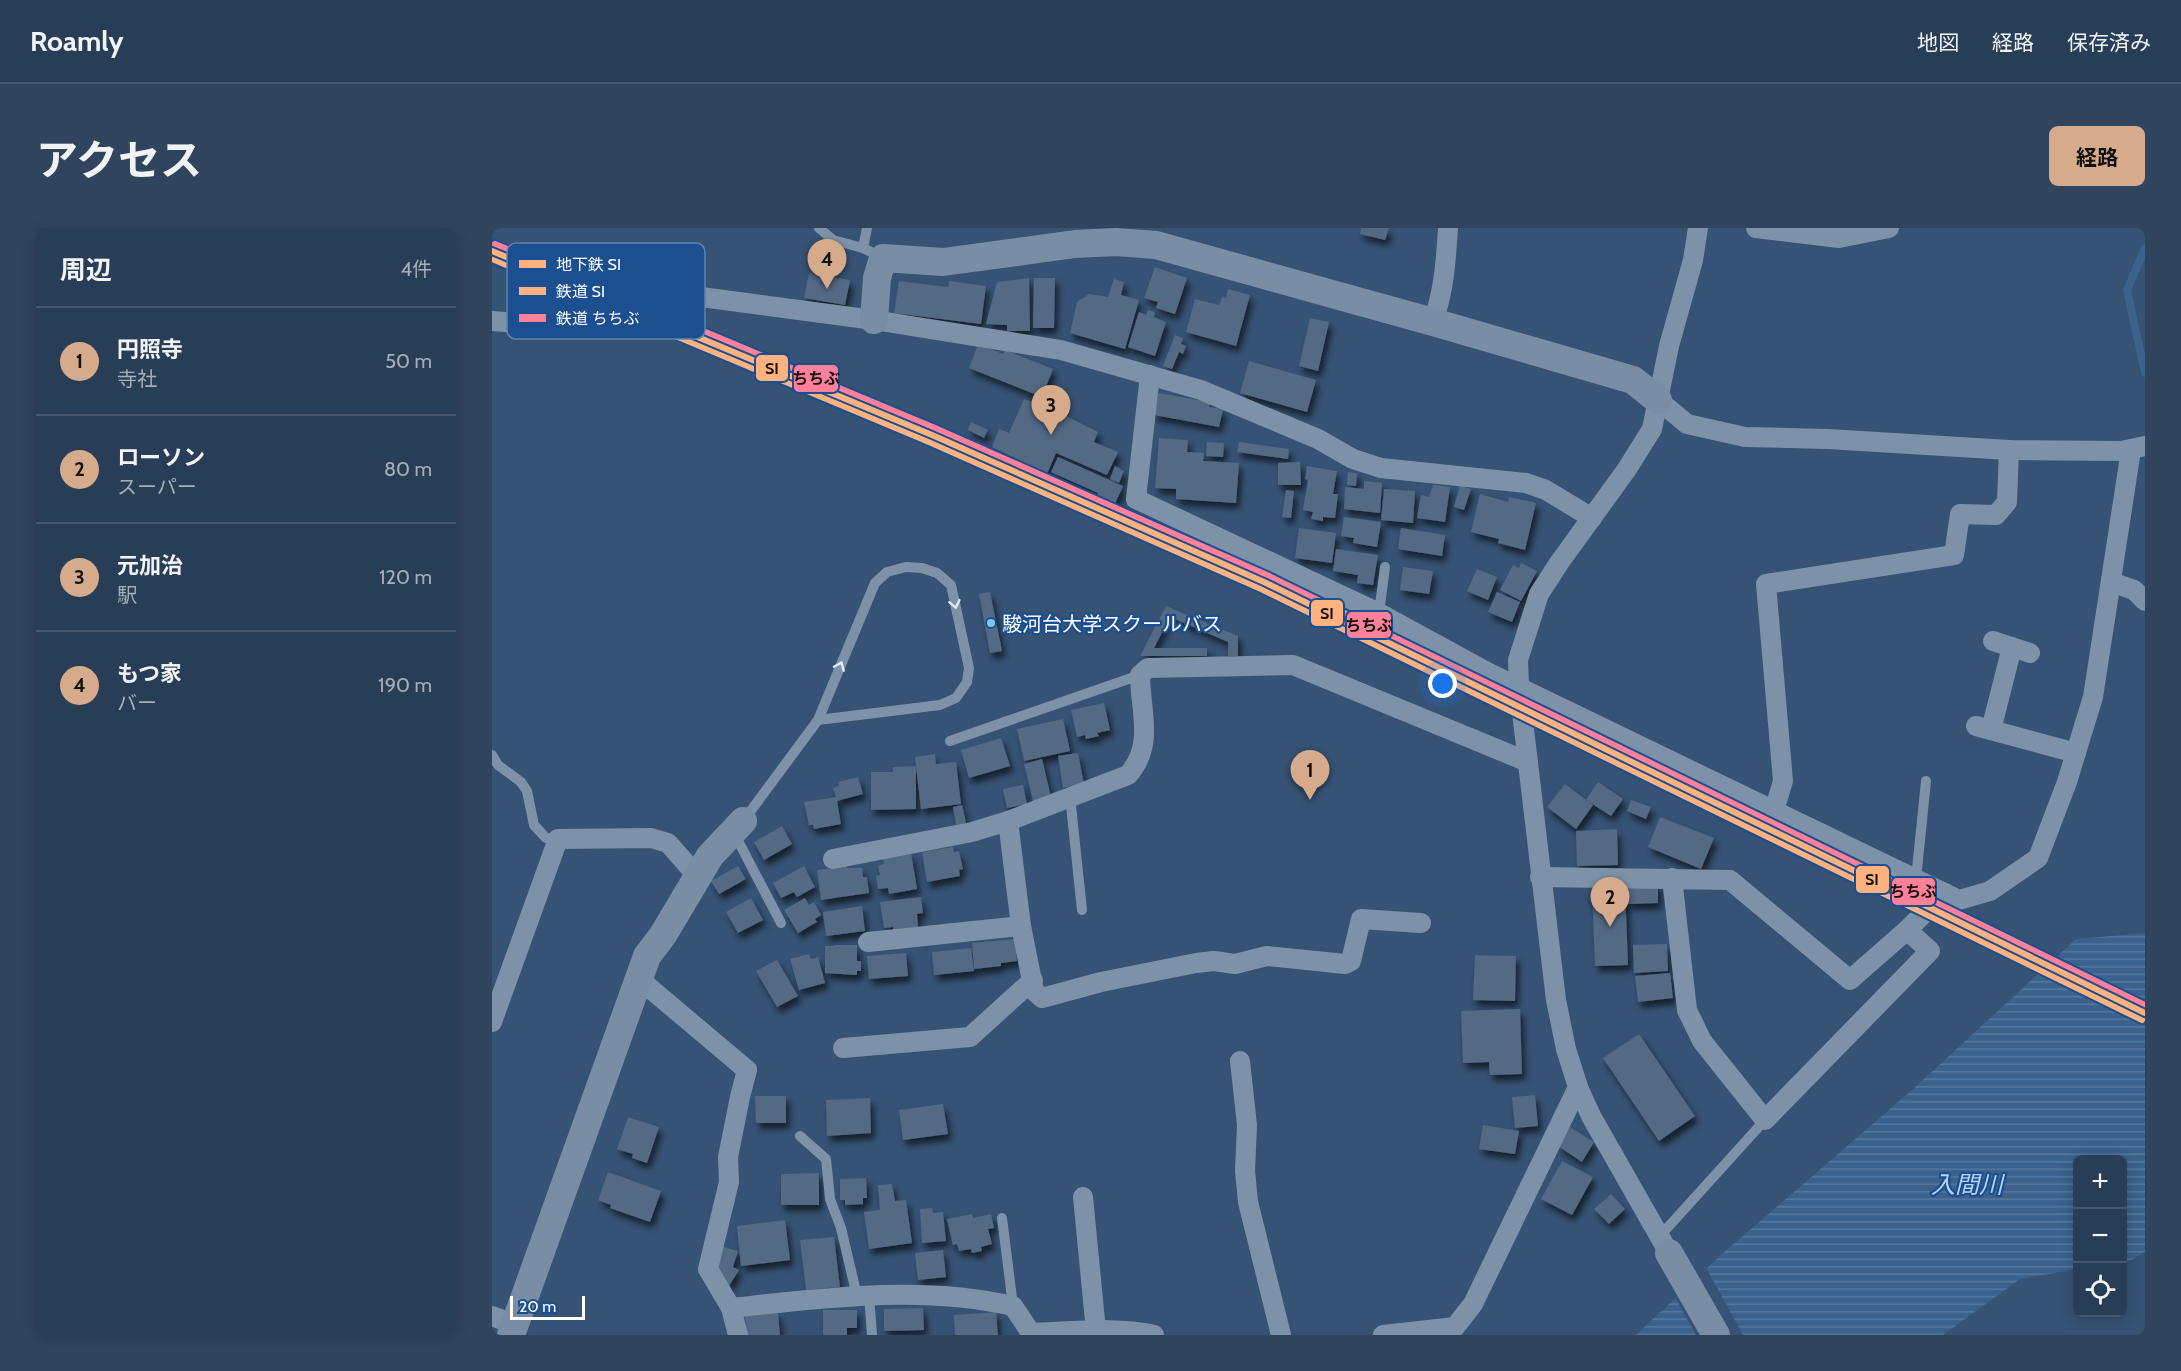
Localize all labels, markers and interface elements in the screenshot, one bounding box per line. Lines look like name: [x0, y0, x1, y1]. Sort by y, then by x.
text: Roamly: [30, 24, 124, 58]
text: 地図: [1917, 30, 1959, 55]
text: 経路: [1992, 30, 2034, 55]
text: 保存済み: [2067, 30, 2151, 55]
button: 経路: [2049, 126, 2145, 186]
text: アクセス: [36, 134, 202, 186]
pin: 4: [808, 239, 846, 289]
legend: [507, 243, 705, 339]
text: 周辺: [60, 254, 112, 286]
text: 地下鉄 SI: [556, 255, 621, 274]
text: 4件: [400, 257, 432, 281]
text: 鉄道 SI: [556, 282, 605, 301]
text: 鉄道 ちちぶ: [556, 309, 640, 328]
text: 円照寺: [117, 336, 183, 363]
text: 1: [76, 349, 83, 373]
text: 50 m: [385, 349, 432, 373]
line badge: SI: [755, 354, 789, 382]
text: SI: [765, 359, 779, 378]
line badge: ちちぶ: [793, 364, 839, 393]
text: 寺社: [117, 367, 157, 391]
text: ちちぶ: [792, 369, 840, 388]
pin: 3: [1032, 386, 1070, 435]
text: ローソン: [117, 444, 205, 471]
text: 2: [74, 457, 85, 481]
text: 80 m: [384, 457, 432, 481]
text: スーパー: [117, 475, 197, 499]
text: 元加治: [117, 552, 183, 579]
text: 3: [74, 565, 85, 589]
text: 120 m: [379, 565, 432, 589]
text: 駅: [117, 583, 137, 607]
one-way arrow: [948, 599, 961, 609]
line badge: SI: [1310, 599, 1344, 627]
text: SI: [1320, 604, 1334, 623]
line badge: ちちぶ: [1346, 611, 1392, 639]
place label: 駿河台大学スクールバス: [1002, 612, 1222, 636]
text: ちちぶ: [1345, 616, 1393, 635]
marker: 駿河台大学スクールバス: [985, 617, 997, 629]
text: もつ家: [117, 660, 182, 687]
one-way arrow: [833, 661, 845, 672]
your location: [1428, 669, 1457, 698]
text: 4: [73, 673, 86, 697]
text: 190 m: [378, 673, 432, 697]
text: バー: [117, 691, 157, 715]
pin: 1: [1290, 750, 1330, 800]
line badge: SI: [1855, 865, 1890, 894]
text: SI: [1865, 870, 1879, 889]
line badge: ちちぶ: [1891, 877, 1936, 906]
pin: 2: [1590, 878, 1630, 927]
text: ちちぶ: [1889, 882, 1937, 901]
map controls: [2073, 1155, 2127, 1317]
button: +: [2073, 1155, 2127, 1209]
water label: 入間川: [1931, 1170, 2006, 1199]
button: −: [2073, 1209, 2127, 1263]
button: locate: [2073, 1263, 2127, 1317]
scale bar: [510, 1293, 585, 1320]
text: 20 m: [519, 1297, 556, 1316]

